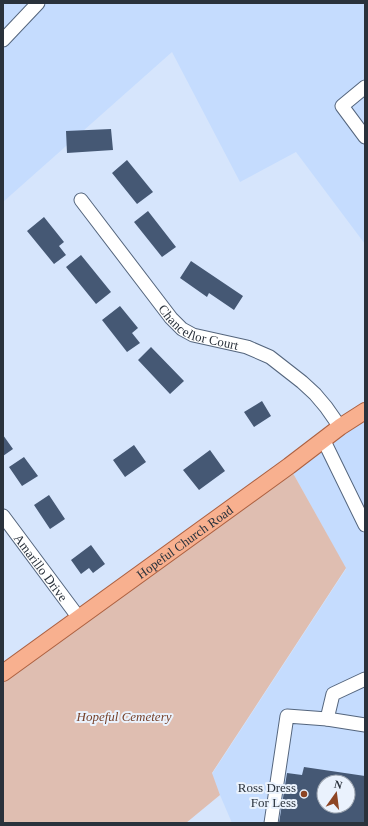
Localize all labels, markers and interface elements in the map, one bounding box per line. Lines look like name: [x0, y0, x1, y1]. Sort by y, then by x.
street label: Chancellor Court: [156, 301, 240, 352]
street label: Hopeful Church Road: [134, 502, 236, 581]
street label: Amarillo Drive: [11, 531, 71, 604]
park label: Hopeful Cemetery: [76, 709, 172, 724]
north arrow: [316, 774, 356, 814]
text: N: [333, 778, 344, 791]
place label: Ross Dress For Less: [238, 780, 296, 810]
marker: Ross Dress For Less: [299, 789, 309, 799]

